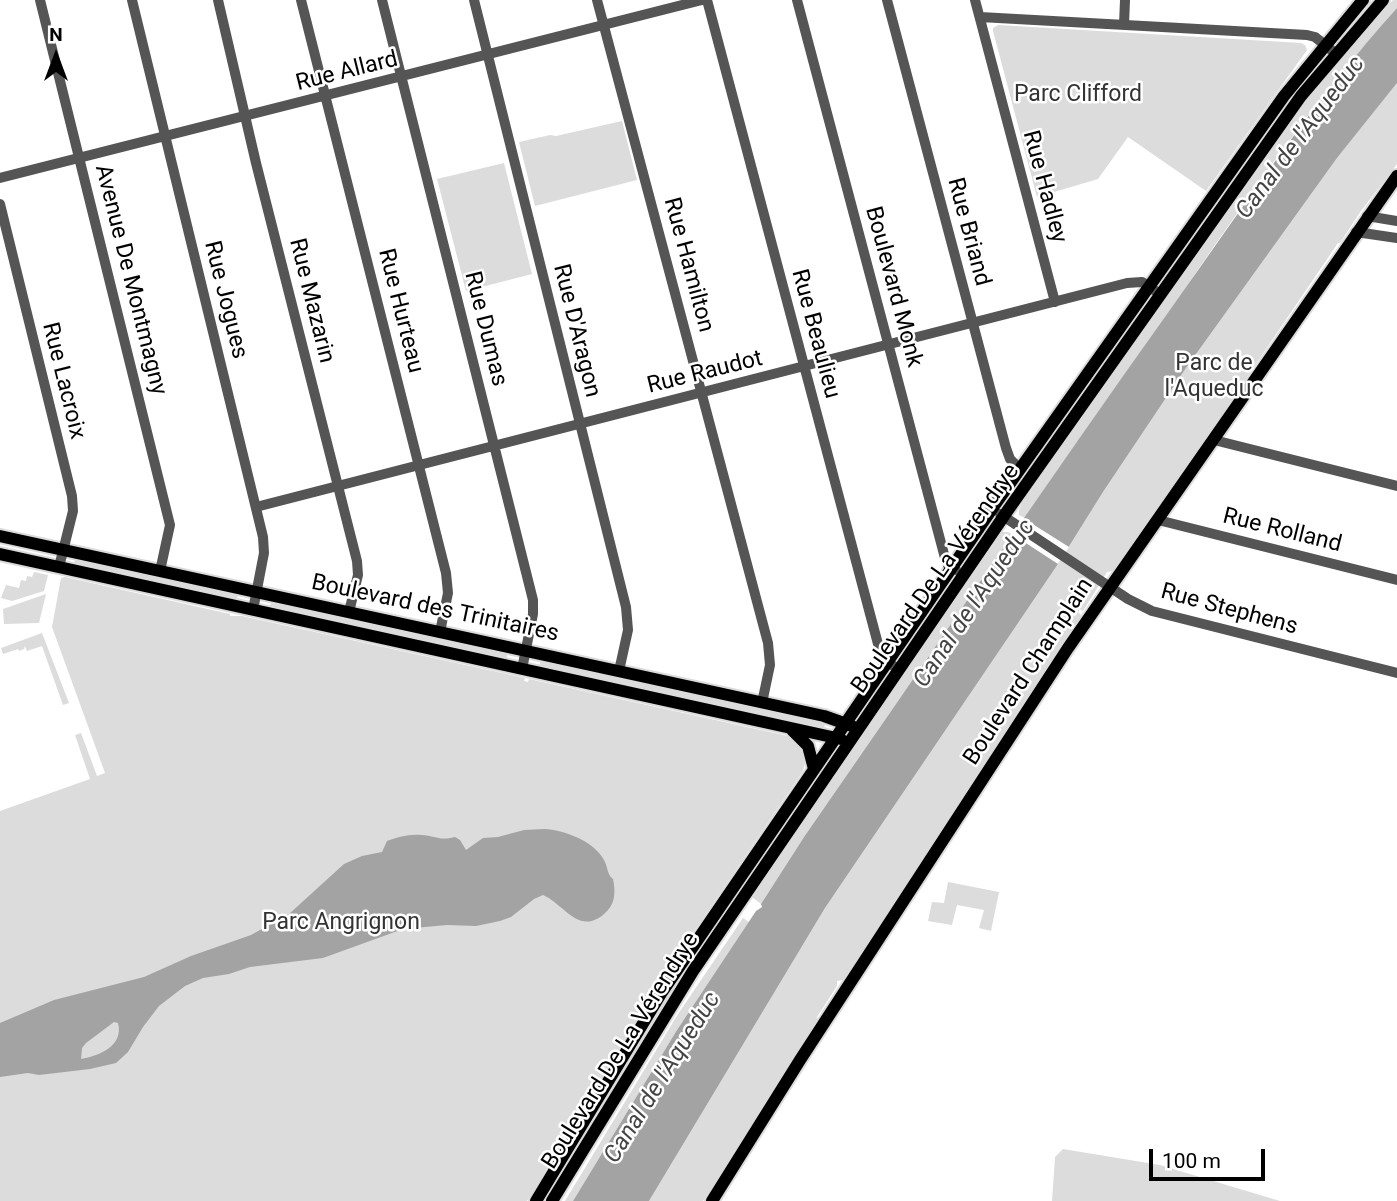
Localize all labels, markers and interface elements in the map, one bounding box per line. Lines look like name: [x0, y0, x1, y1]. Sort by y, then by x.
north arrow: [21, 21, 91, 91]
text: N: [49, 23, 63, 46]
street label: Rue Allard: [293, 46, 401, 98]
water label: Canal de l'Aqueduc: [1230, 51, 1372, 225]
park label: Parc Clifford: [1014, 81, 1142, 109]
street label: Rue Hadley: [1016, 128, 1072, 246]
street label: Avenue De Montmagny: [88, 162, 172, 398]
street label: Rue Briand: [940, 175, 996, 289]
street label: Rue Hamilton: [657, 195, 719, 335]
street label: Boulevard Monk: [858, 204, 928, 370]
street label: Rue Mazarin: [282, 236, 340, 366]
street label: Rue Jogues: [197, 238, 253, 362]
street label: Rue Hurteau: [371, 246, 429, 376]
street label: Rue D'Aragon: [546, 262, 606, 400]
street label: Rue Beaulieu: [785, 266, 845, 402]
street label: Rue Dumas: [457, 269, 513, 389]
street label: Rue Lacroix: [35, 320, 91, 442]
street label: Rue Raudot: [645, 345, 765, 401]
park label: Parc de l'Aqueduc: [1165, 350, 1263, 404]
street label: Boulevard De La Vérendrye: [846, 459, 1026, 699]
street label: Rue Rolland: [1220, 503, 1344, 559]
water label: Canal de l'Aqueduc: [908, 515, 1042, 693]
street label: Boulevard des Trinitaires: [309, 569, 561, 649]
street label: Boulevard Champlain: [958, 573, 1100, 771]
street label: Rue Stephens: [1158, 578, 1300, 642]
park label: Parc Angrignon: [262, 909, 420, 937]
street label: Boulevard De La Vérendrye: [537, 928, 705, 1174]
water label: Canal de l'Aqueduc: [599, 987, 727, 1169]
scale bar: [1152, 1134, 1268, 1178]
text: 100 m: [1162, 1149, 1221, 1173]

